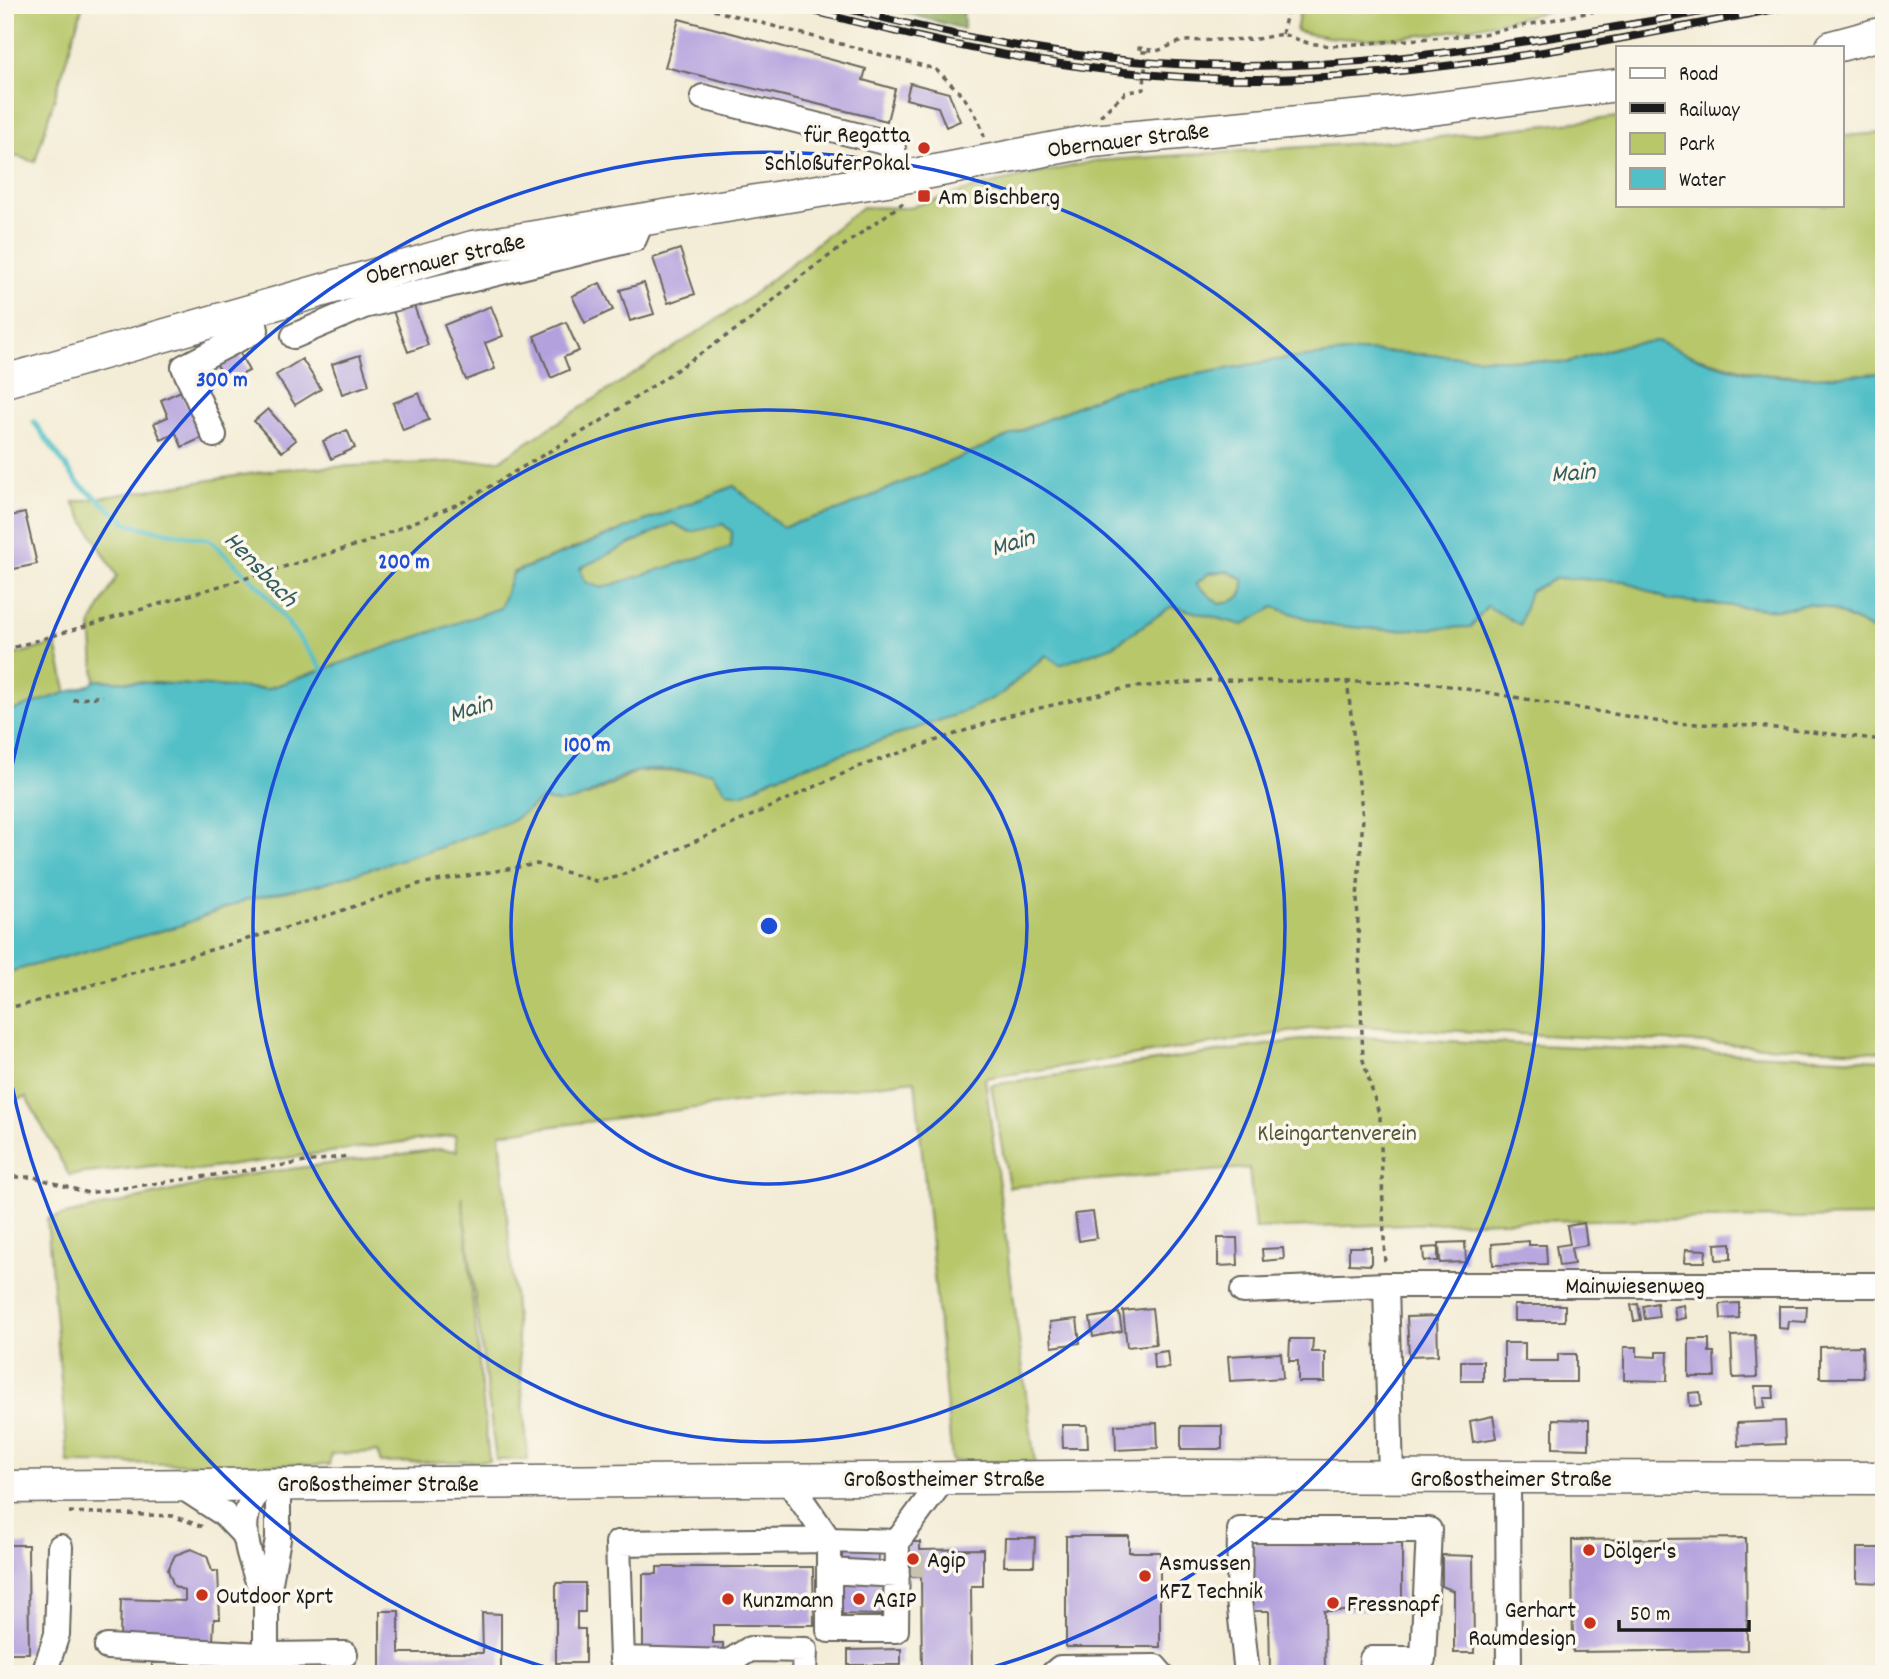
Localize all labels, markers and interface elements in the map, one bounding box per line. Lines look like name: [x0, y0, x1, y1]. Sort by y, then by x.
legend: [1616, 46, 1843, 206]
text: Road: [1679, 61, 1718, 91]
text: Railway: [1679, 97, 1740, 127]
street label: Obernauer Straße: [1045, 115, 1211, 169]
place label: für Regatta SchloßuferPokal: [764, 120, 911, 182]
text: Park: [1679, 131, 1715, 161]
marker: für Regatta SchloßuferPokal: [916, 140, 932, 156]
text: Water: [1679, 167, 1726, 197]
place label: Am Bischberg: [938, 182, 1060, 216]
marker: Am Bischberg: [916, 188, 932, 204]
street label: Obernauer Straße: [363, 226, 529, 296]
text: 300 m: [196, 367, 248, 397]
water label: Main: [1550, 454, 1598, 494]
water label: Main: [986, 520, 1041, 569]
water label: Hensbach: [214, 524, 306, 618]
text: 200 m: [378, 549, 430, 579]
water label: Main: [444, 686, 499, 735]
text: 100 m: [564, 732, 610, 762]
centre of rings: [757, 914, 781, 938]
park label: Kleingartenverein: [1257, 1118, 1417, 1152]
street label: Mainwiesenweg: [1565, 1271, 1705, 1305]
street label: Großostheimer Straße: [843, 1464, 1045, 1498]
street label: Großostheimer Straße: [1410, 1464, 1612, 1498]
street label: Großostheimer Straße: [277, 1469, 479, 1503]
place label: Dölger's: [1603, 1536, 1677, 1570]
marker: Dölger's: [1581, 1542, 1597, 1558]
place label: Agip: [927, 1545, 966, 1579]
place label: Asmussen KFZ Technik: [1159, 1548, 1263, 1610]
marker: Agip: [905, 1551, 921, 1567]
marker: Asmussen KFZ Technik: [1137, 1568, 1153, 1584]
place label: Outdoor Xprt: [216, 1581, 333, 1615]
place label: Kunzmann: [742, 1585, 834, 1619]
place label: AGIP: [873, 1585, 917, 1619]
marker: Outdoor Xprt: [194, 1587, 210, 1603]
scale bar: [1619, 1588, 1749, 1632]
place label: Fressnapf: [1347, 1589, 1440, 1623]
marker: Kunzmann: [720, 1591, 736, 1607]
marker: AGIP: [851, 1591, 867, 1607]
marker: Fressnapf: [1325, 1595, 1341, 1611]
place label: Gerhart Raumdesign: [1468, 1595, 1576, 1657]
text: 50 m: [1630, 1601, 1670, 1631]
marker: Gerhart Raumdesign: [1582, 1615, 1598, 1631]

